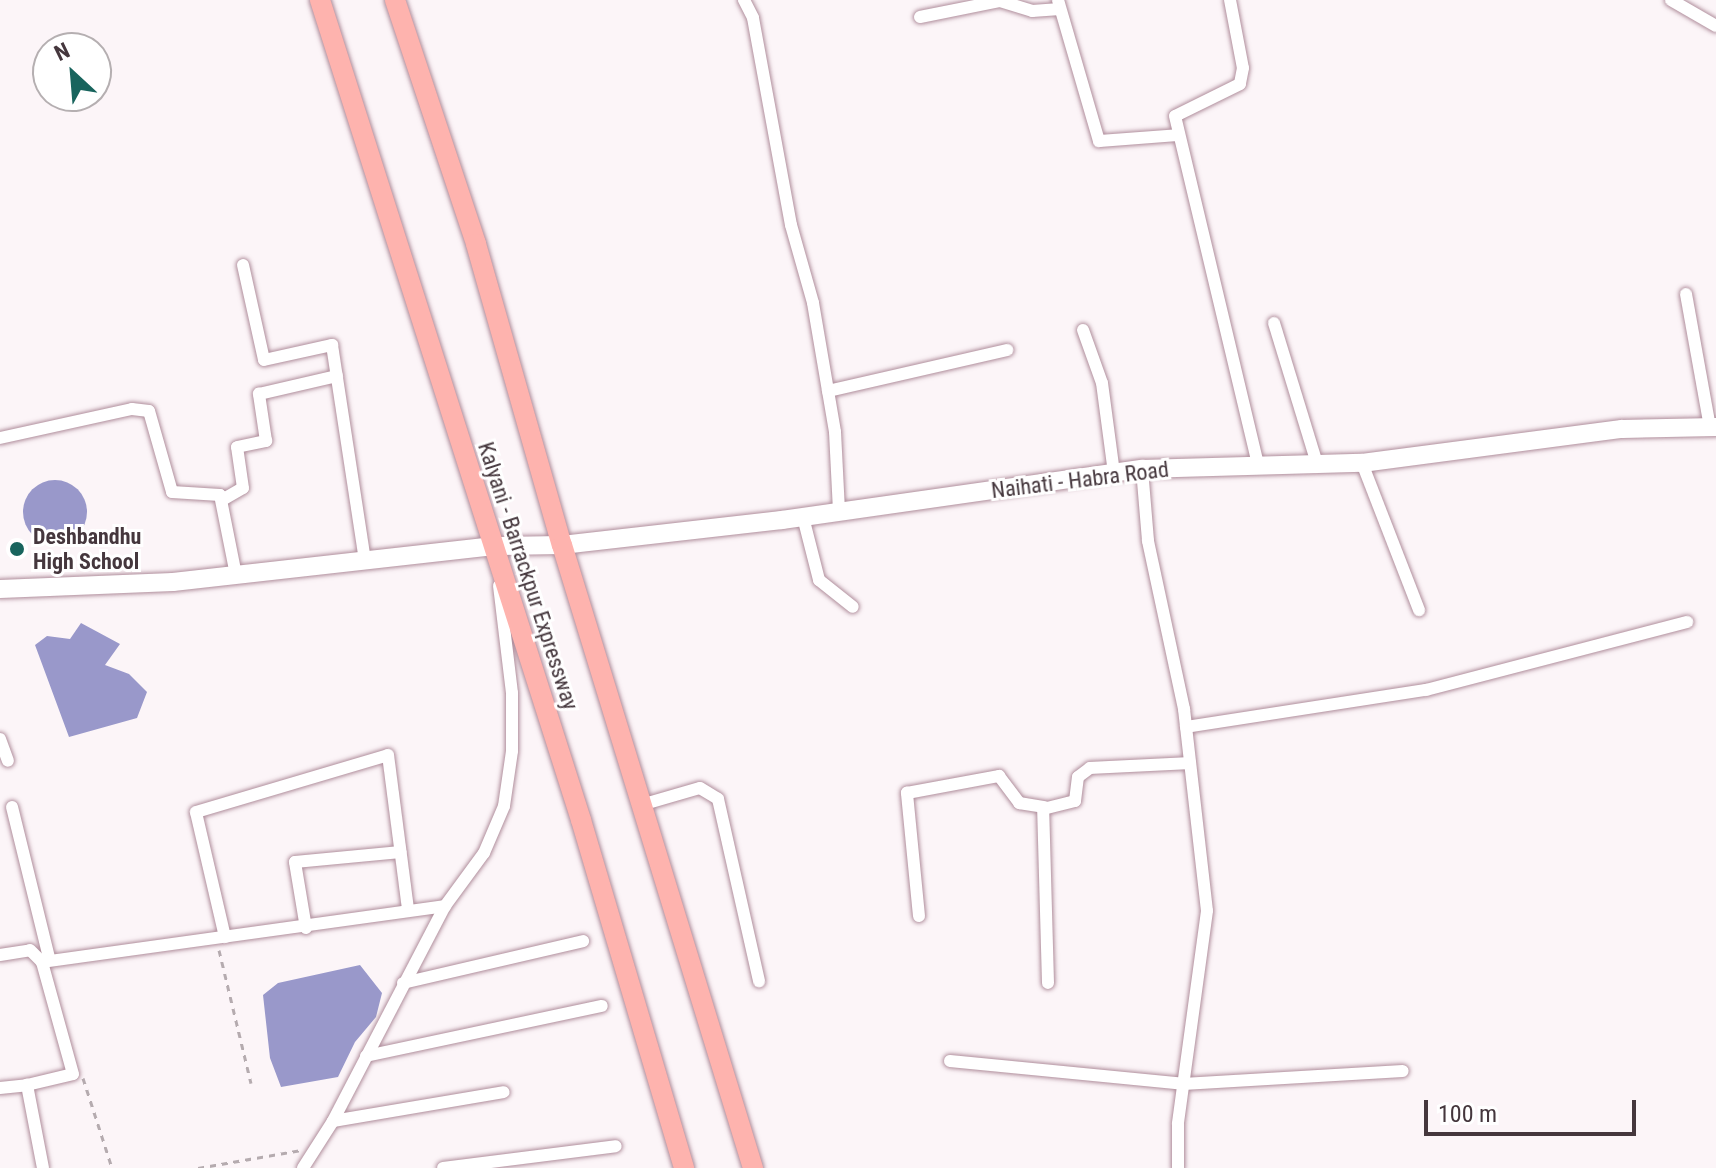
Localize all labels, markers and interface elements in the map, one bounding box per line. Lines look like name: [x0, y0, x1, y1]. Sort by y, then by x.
north arrow: [32, 32, 112, 112]
text: N: [51, 38, 74, 66]
street label: Kalyani - Barrackpur Expressway: [472, 439, 584, 713]
street label: Naihati - Habra Road: [990, 456, 1170, 504]
place label: Deshbandhu High School: [33, 523, 141, 574]
marker: Deshbandhu High School: [8, 540, 26, 558]
scale bar: [1428, 1084, 1640, 1134]
text: 100 m: [1438, 1100, 1497, 1128]

